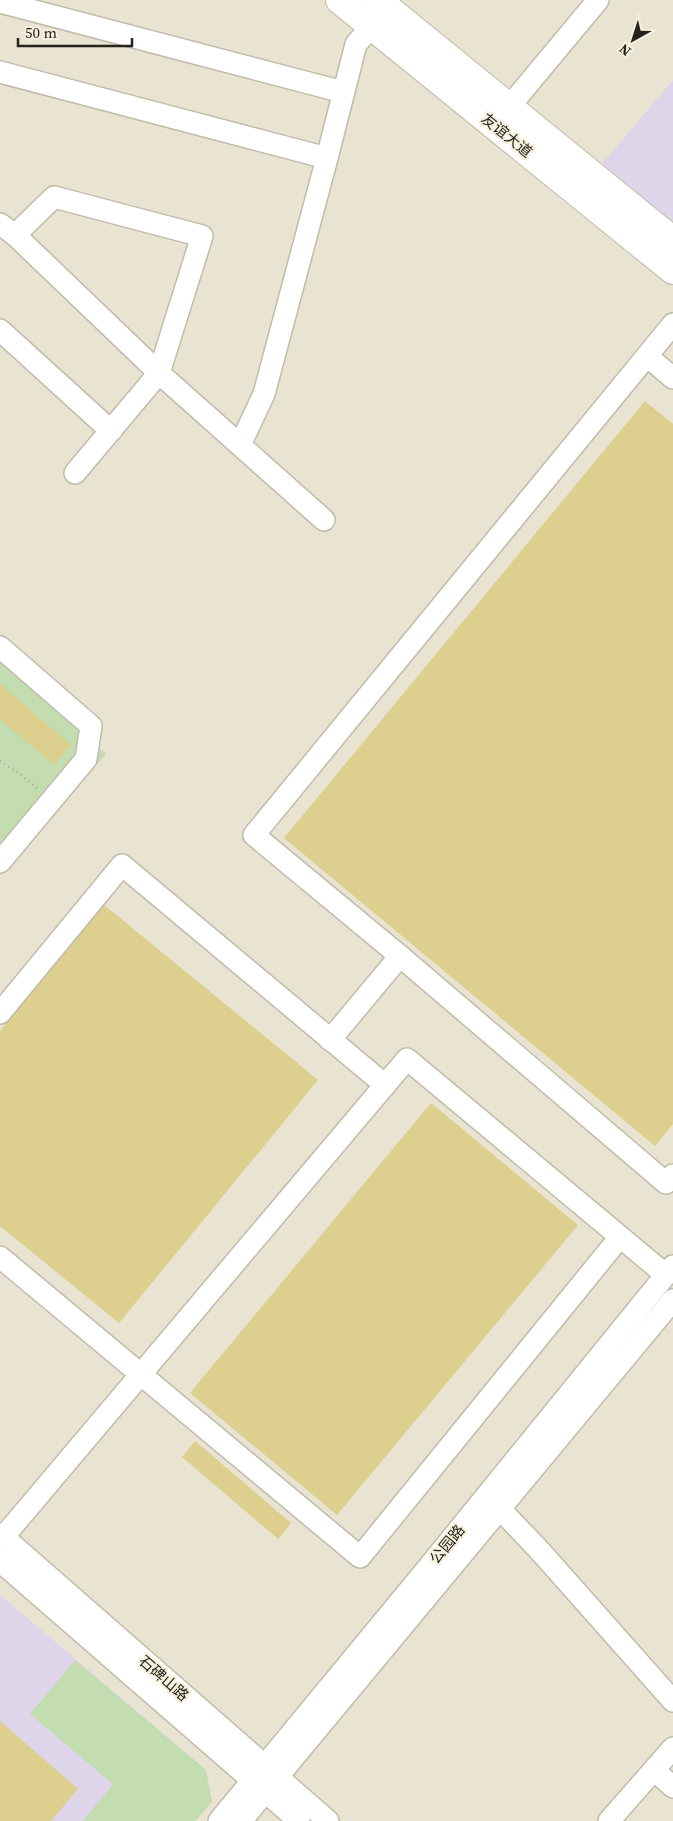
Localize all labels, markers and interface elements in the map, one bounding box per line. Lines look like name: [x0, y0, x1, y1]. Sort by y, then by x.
scale bar: [18, 15, 131, 47]
north arrow: [608, 15, 658, 65]
text: 50 m: [25, 22, 57, 43]
text: N: [615, 39, 635, 61]
street label: 友谊大道: [477, 108, 537, 162]
street label: 公园路: [425, 1520, 469, 1568]
street label: 石碑山路: [134, 1650, 194, 1706]

